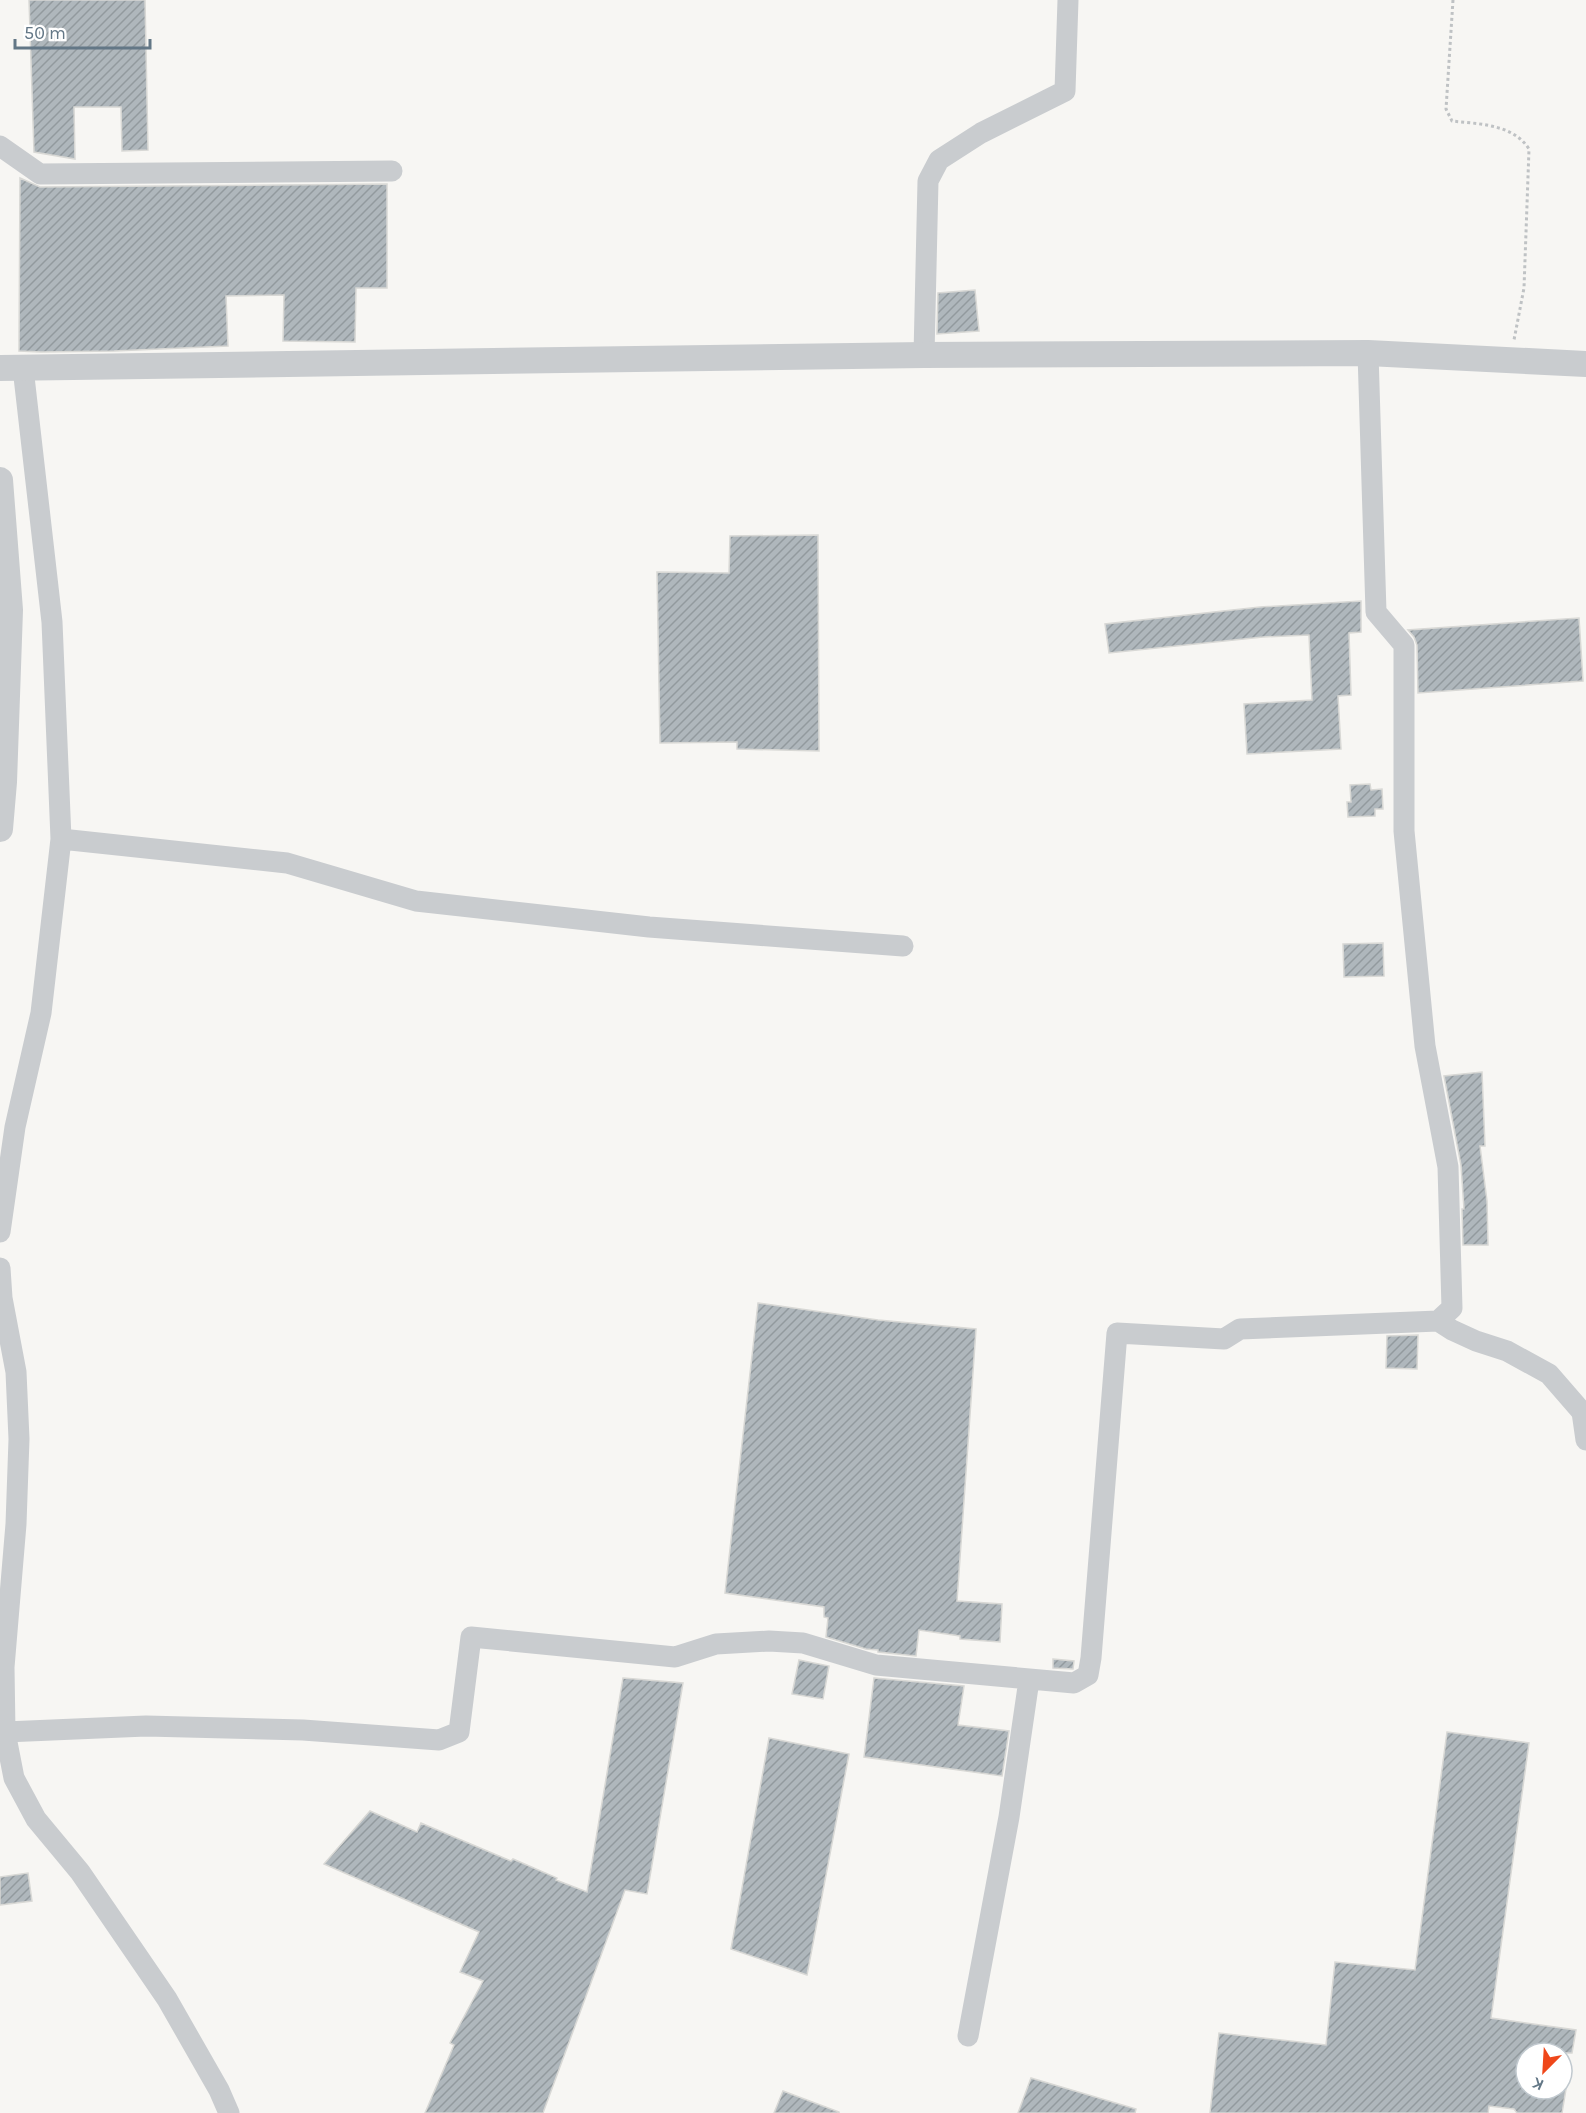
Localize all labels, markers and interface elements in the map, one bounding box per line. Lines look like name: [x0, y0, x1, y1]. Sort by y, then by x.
scale bar: [15, 12, 150, 50]
text: 50 m: [24, 22, 66, 44]
north arrow: [1514, 2041, 1574, 2101]
text: K: [1529, 2073, 1547, 2095]

